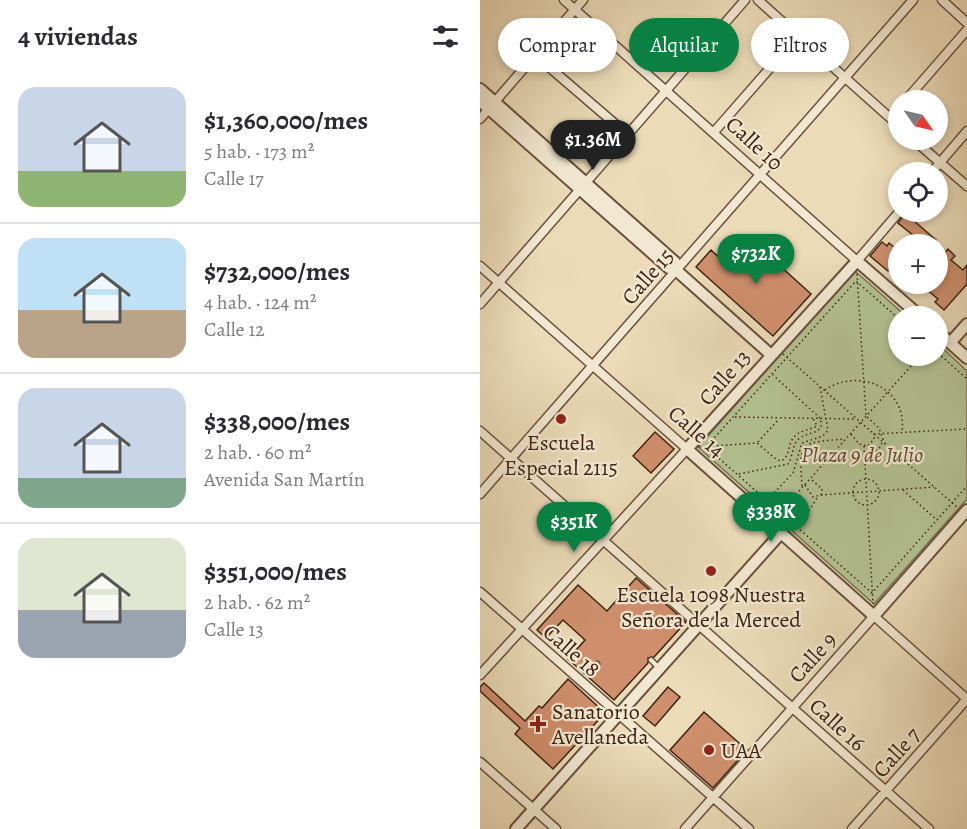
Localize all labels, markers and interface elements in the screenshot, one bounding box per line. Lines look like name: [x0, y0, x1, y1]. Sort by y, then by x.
chip: Comprar: [498, 18, 617, 72]
chip: Alquilar: [629, 18, 739, 72]
chip: Filtros: [751, 18, 849, 72]
text: 4 viviendas: [18, 19, 138, 54]
icon: filters: [429, 20, 462, 53]
north arrow: [888, 90, 948, 150]
map controls: [888, 90, 948, 366]
text: $1,360,000/mes: [204, 103, 368, 138]
street label: Calle 10: [719, 110, 790, 178]
icon: home: [66, 111, 138, 183]
pin: $1.36M: [544, 120, 642, 171]
text: $1.36M: [565, 126, 621, 153]
text: 5 hab. · 173 m²: [204, 138, 314, 165]
button: locate: [888, 162, 948, 222]
text: Calle 17: [204, 165, 264, 192]
pin: $732K: [714, 234, 798, 285]
button: +: [888, 234, 948, 294]
text: $732K: [731, 240, 781, 267]
street label: Calle 15: [615, 242, 681, 311]
text: $732,000/mes: [204, 254, 350, 289]
icon: home: [66, 262, 138, 334]
text: 4 hab. · 124 m²: [204, 289, 317, 316]
button: −: [888, 306, 948, 366]
text: Calle 12: [204, 316, 265, 343]
street label: Calle 13: [692, 343, 758, 412]
street label: Calle 14: [661, 399, 731, 465]
text: $338,000/mes: [204, 404, 350, 439]
icon: home: [66, 412, 138, 484]
marker: Escuela Especial 2115: [554, 412, 568, 426]
place label: Escuela Especial 2115: [504, 428, 618, 483]
text: 2 hab. · 60 m²: [204, 439, 311, 466]
park label: Plaza 9 de Julio: [801, 440, 923, 470]
text: Avenida San Martín: [204, 466, 365, 493]
pin: $338K: [729, 492, 813, 543]
text: $338K: [746, 498, 796, 525]
pin: $351K: [532, 502, 616, 553]
text: $351K: [551, 508, 597, 535]
text: $351,000/mes: [204, 554, 347, 589]
icon: home: [66, 562, 138, 634]
marker: Escuela 1098 Nuestra Señora de la Merced: [704, 564, 718, 578]
place label: Escuela 1098 Nuestra Señora de la Merced: [616, 580, 806, 635]
text: 2 hab. · 62 m²: [204, 589, 310, 616]
text: Calle 13: [204, 616, 264, 643]
street label: Calle 18: [536, 617, 607, 684]
street label: Calle 9: [782, 626, 844, 690]
street label: Calle 16: [803, 691, 872, 758]
place label: Sanatorio Avellaneda: [551, 697, 649, 752]
marker: Sanatorio Avellaneda: [529, 715, 547, 733]
street label: Calle 7: [866, 720, 928, 784]
place label: UAA: [721, 736, 763, 766]
marker: UAA: [702, 743, 716, 757]

